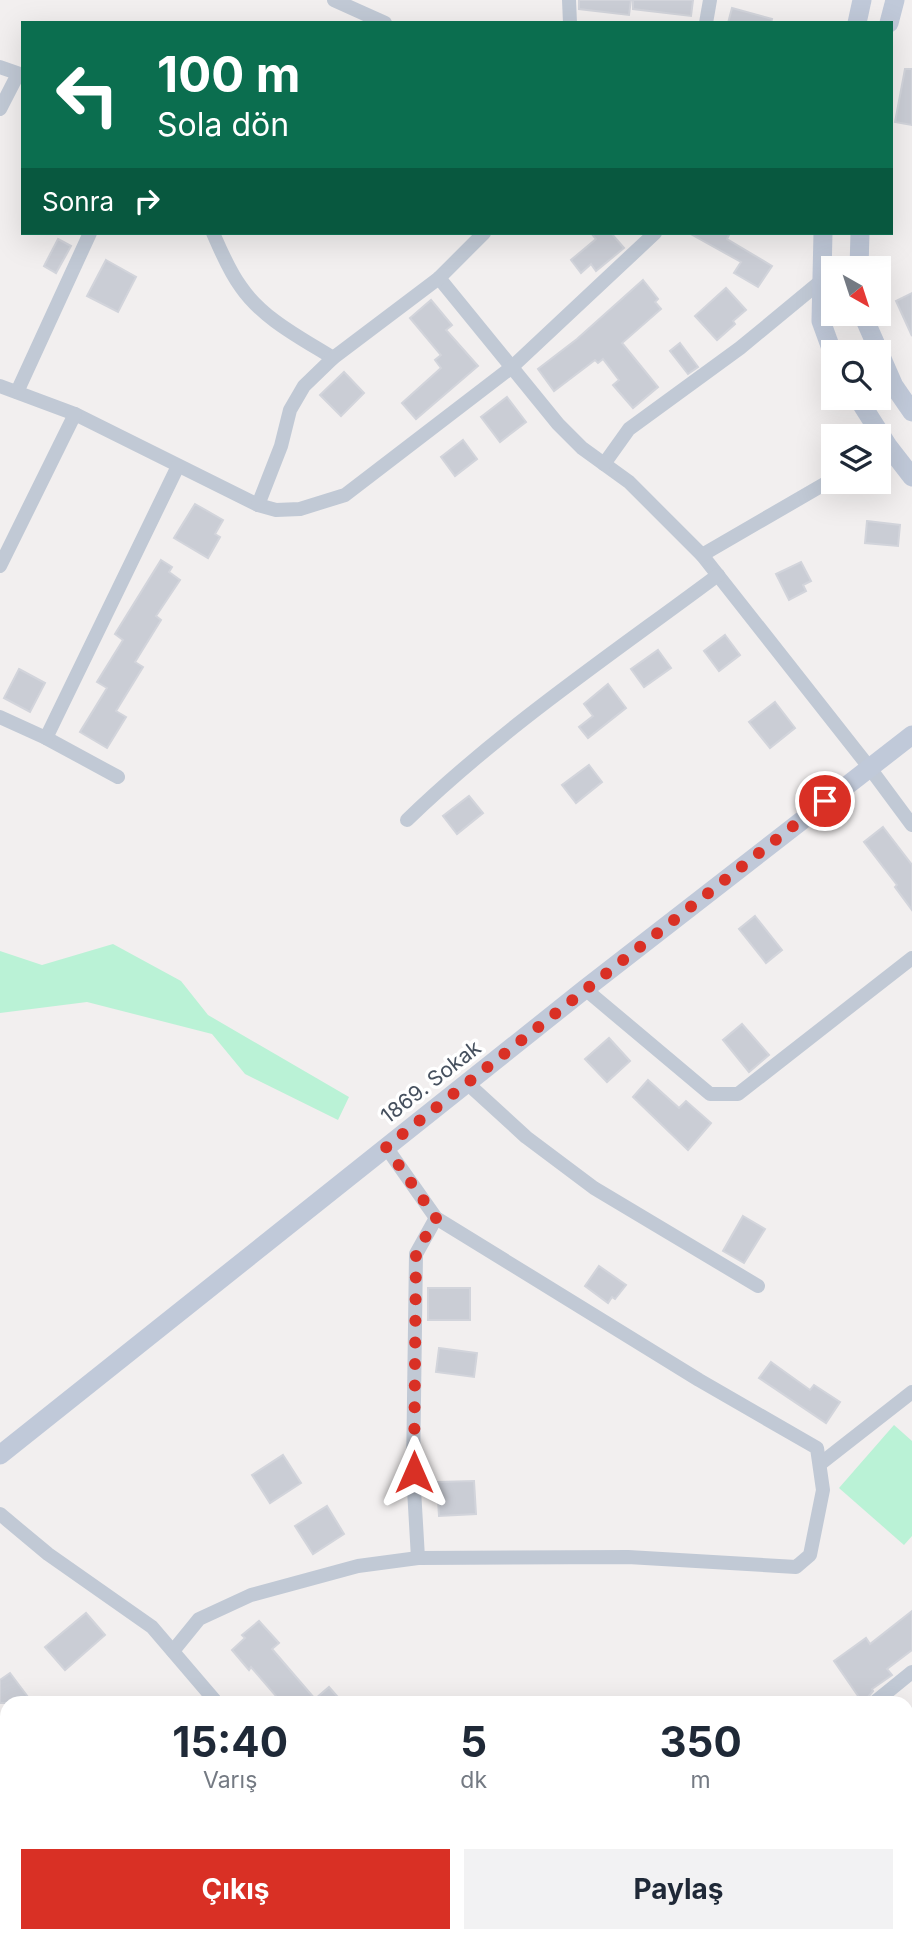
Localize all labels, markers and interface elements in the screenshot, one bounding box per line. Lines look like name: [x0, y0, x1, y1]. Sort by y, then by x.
text: 100 m: [157, 45, 301, 104]
icon: left: [42, 49, 133, 140]
text: Sola dön: [157, 105, 289, 144]
icon: right: [128, 182, 166, 220]
text: Sonra: [42, 186, 114, 217]
north arrow: [821, 256, 891, 326]
map controls: [821, 256, 891, 494]
button: search: [821, 340, 891, 410]
button: layers: [821, 424, 891, 494]
pin: [795, 771, 855, 831]
icon: arrive: [806, 782, 844, 820]
street label: 1869. Sokak: [376, 1035, 486, 1128]
position arrow: [377, 1435, 451, 1509]
text: 15:40: [172, 1716, 288, 1767]
text: 5: [460, 1716, 487, 1767]
text: 350: [659, 1716, 742, 1767]
text: Varış: [203, 1766, 257, 1794]
text: dk: [460, 1766, 487, 1794]
text: m: [690, 1766, 711, 1794]
button: Çıkış: [21, 1849, 450, 1929]
button: Paylaş: [464, 1849, 893, 1929]

